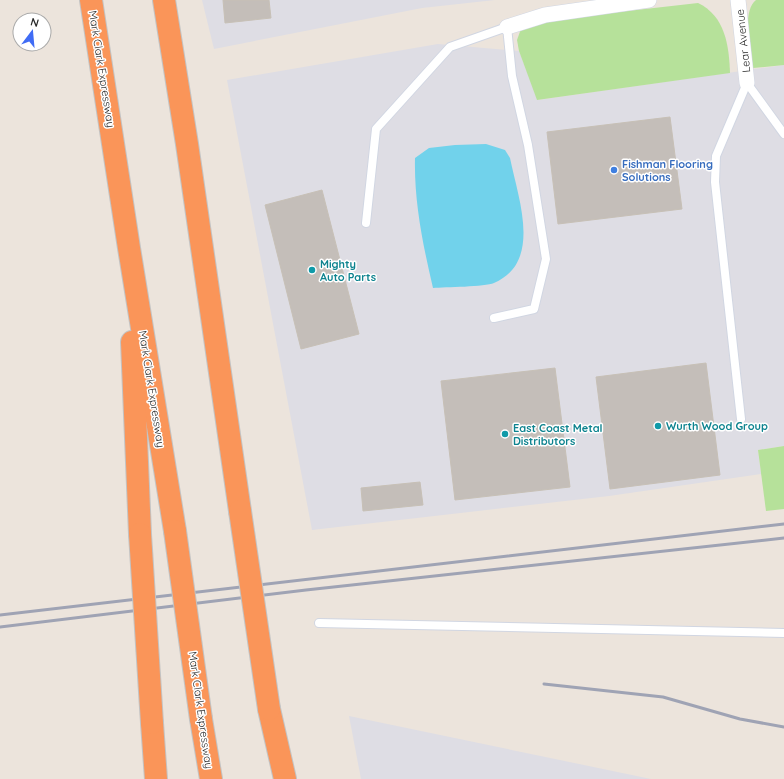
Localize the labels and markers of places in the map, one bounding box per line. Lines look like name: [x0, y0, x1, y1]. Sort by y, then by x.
place label: Fishman Flooring Solutions: [622, 157, 713, 184]
marker: Fishman Flooring Solutions: [609, 165, 619, 175]
place label: Mighty Auto Parts: [320, 257, 376, 284]
marker: Mighty Auto Parts: [307, 265, 317, 275]
place label: Wurth Wood Group: [666, 419, 768, 433]
place label: East Coast Metal Distributors: [513, 421, 603, 448]
marker: Wurth Wood Group: [653, 421, 663, 431]
marker: East Coast Metal Distributors: [500, 429, 510, 439]

